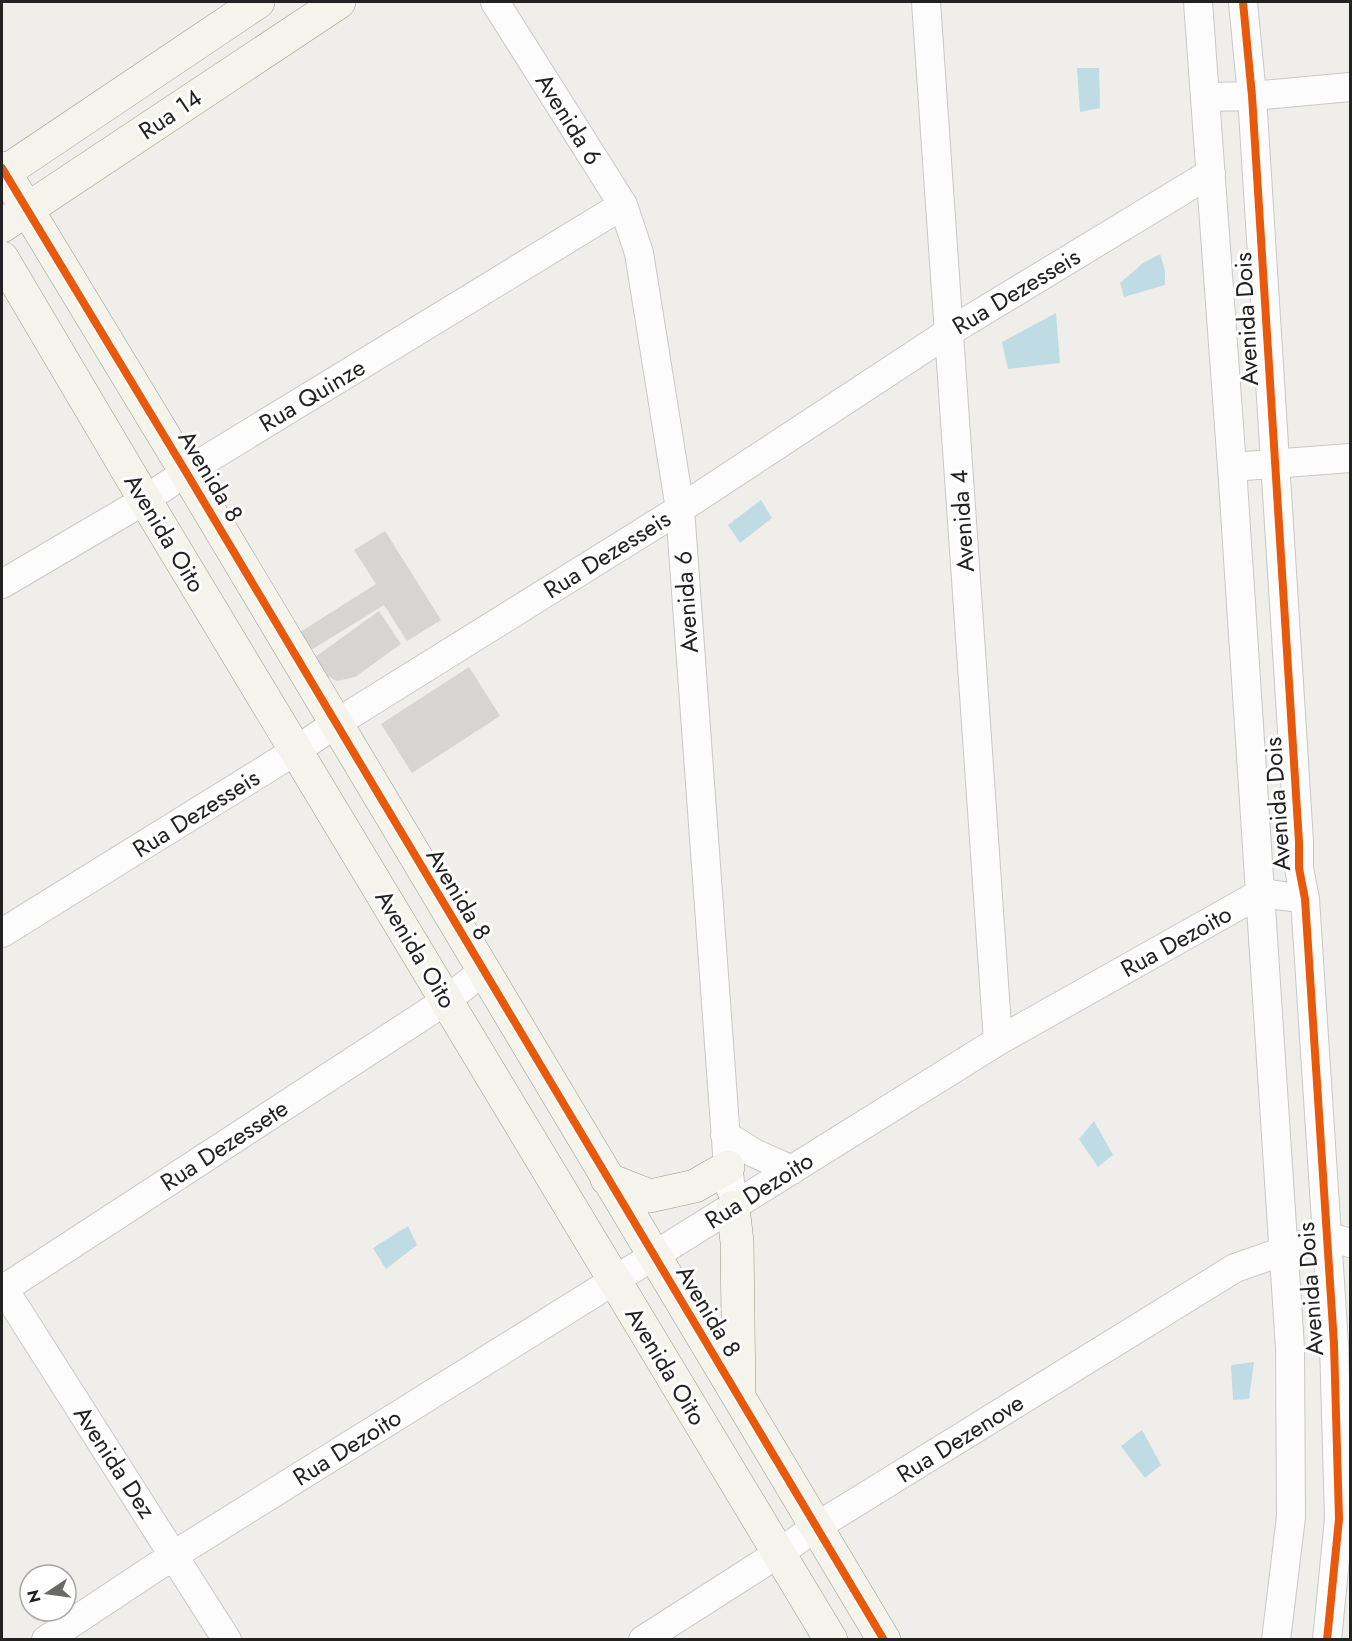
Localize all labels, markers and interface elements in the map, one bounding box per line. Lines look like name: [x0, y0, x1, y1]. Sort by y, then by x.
street label: Avenida 6: [527, 66, 611, 172]
street label: Rua 14: [131, 80, 209, 148]
street label: Rua Dezesseis: [945, 239, 1087, 343]
street label: Avenida Dois: [1225, 251, 1267, 387]
street label: Rua Quinze: [252, 350, 372, 440]
street label: Avenida 8: [170, 423, 252, 529]
street label: Avenida Oito: [116, 467, 214, 599]
street label: Avenida 4: [941, 469, 983, 573]
street label: Rua Dezesseis: [537, 501, 677, 607]
street label: Avenida 6: [665, 550, 707, 654]
street label: Avenida Dois: [1255, 736, 1299, 872]
street label: Rua Dezesseis: [126, 760, 266, 866]
street label: Avenida 8: [418, 841, 500, 947]
street label: Avenida Oito: [367, 883, 465, 1015]
street label: Rua Dezoito: [1114, 896, 1238, 986]
street label: Rua Dezessete: [153, 1091, 295, 1199]
street label: Rua Dezoito: [698, 1143, 820, 1237]
street label: Avenida Dois: [1288, 1221, 1332, 1357]
street label: Avenida 8: [668, 1258, 750, 1364]
street label: Avenida Oito: [617, 1300, 715, 1432]
street label: Rua Dezenove: [890, 1385, 1030, 1491]
street label: Avenida Dez: [66, 1399, 164, 1525]
street label: Rua Dezoito: [286, 1400, 408, 1494]
north arrow: [18, 1563, 78, 1623]
text: N: [21, 1587, 47, 1605]

